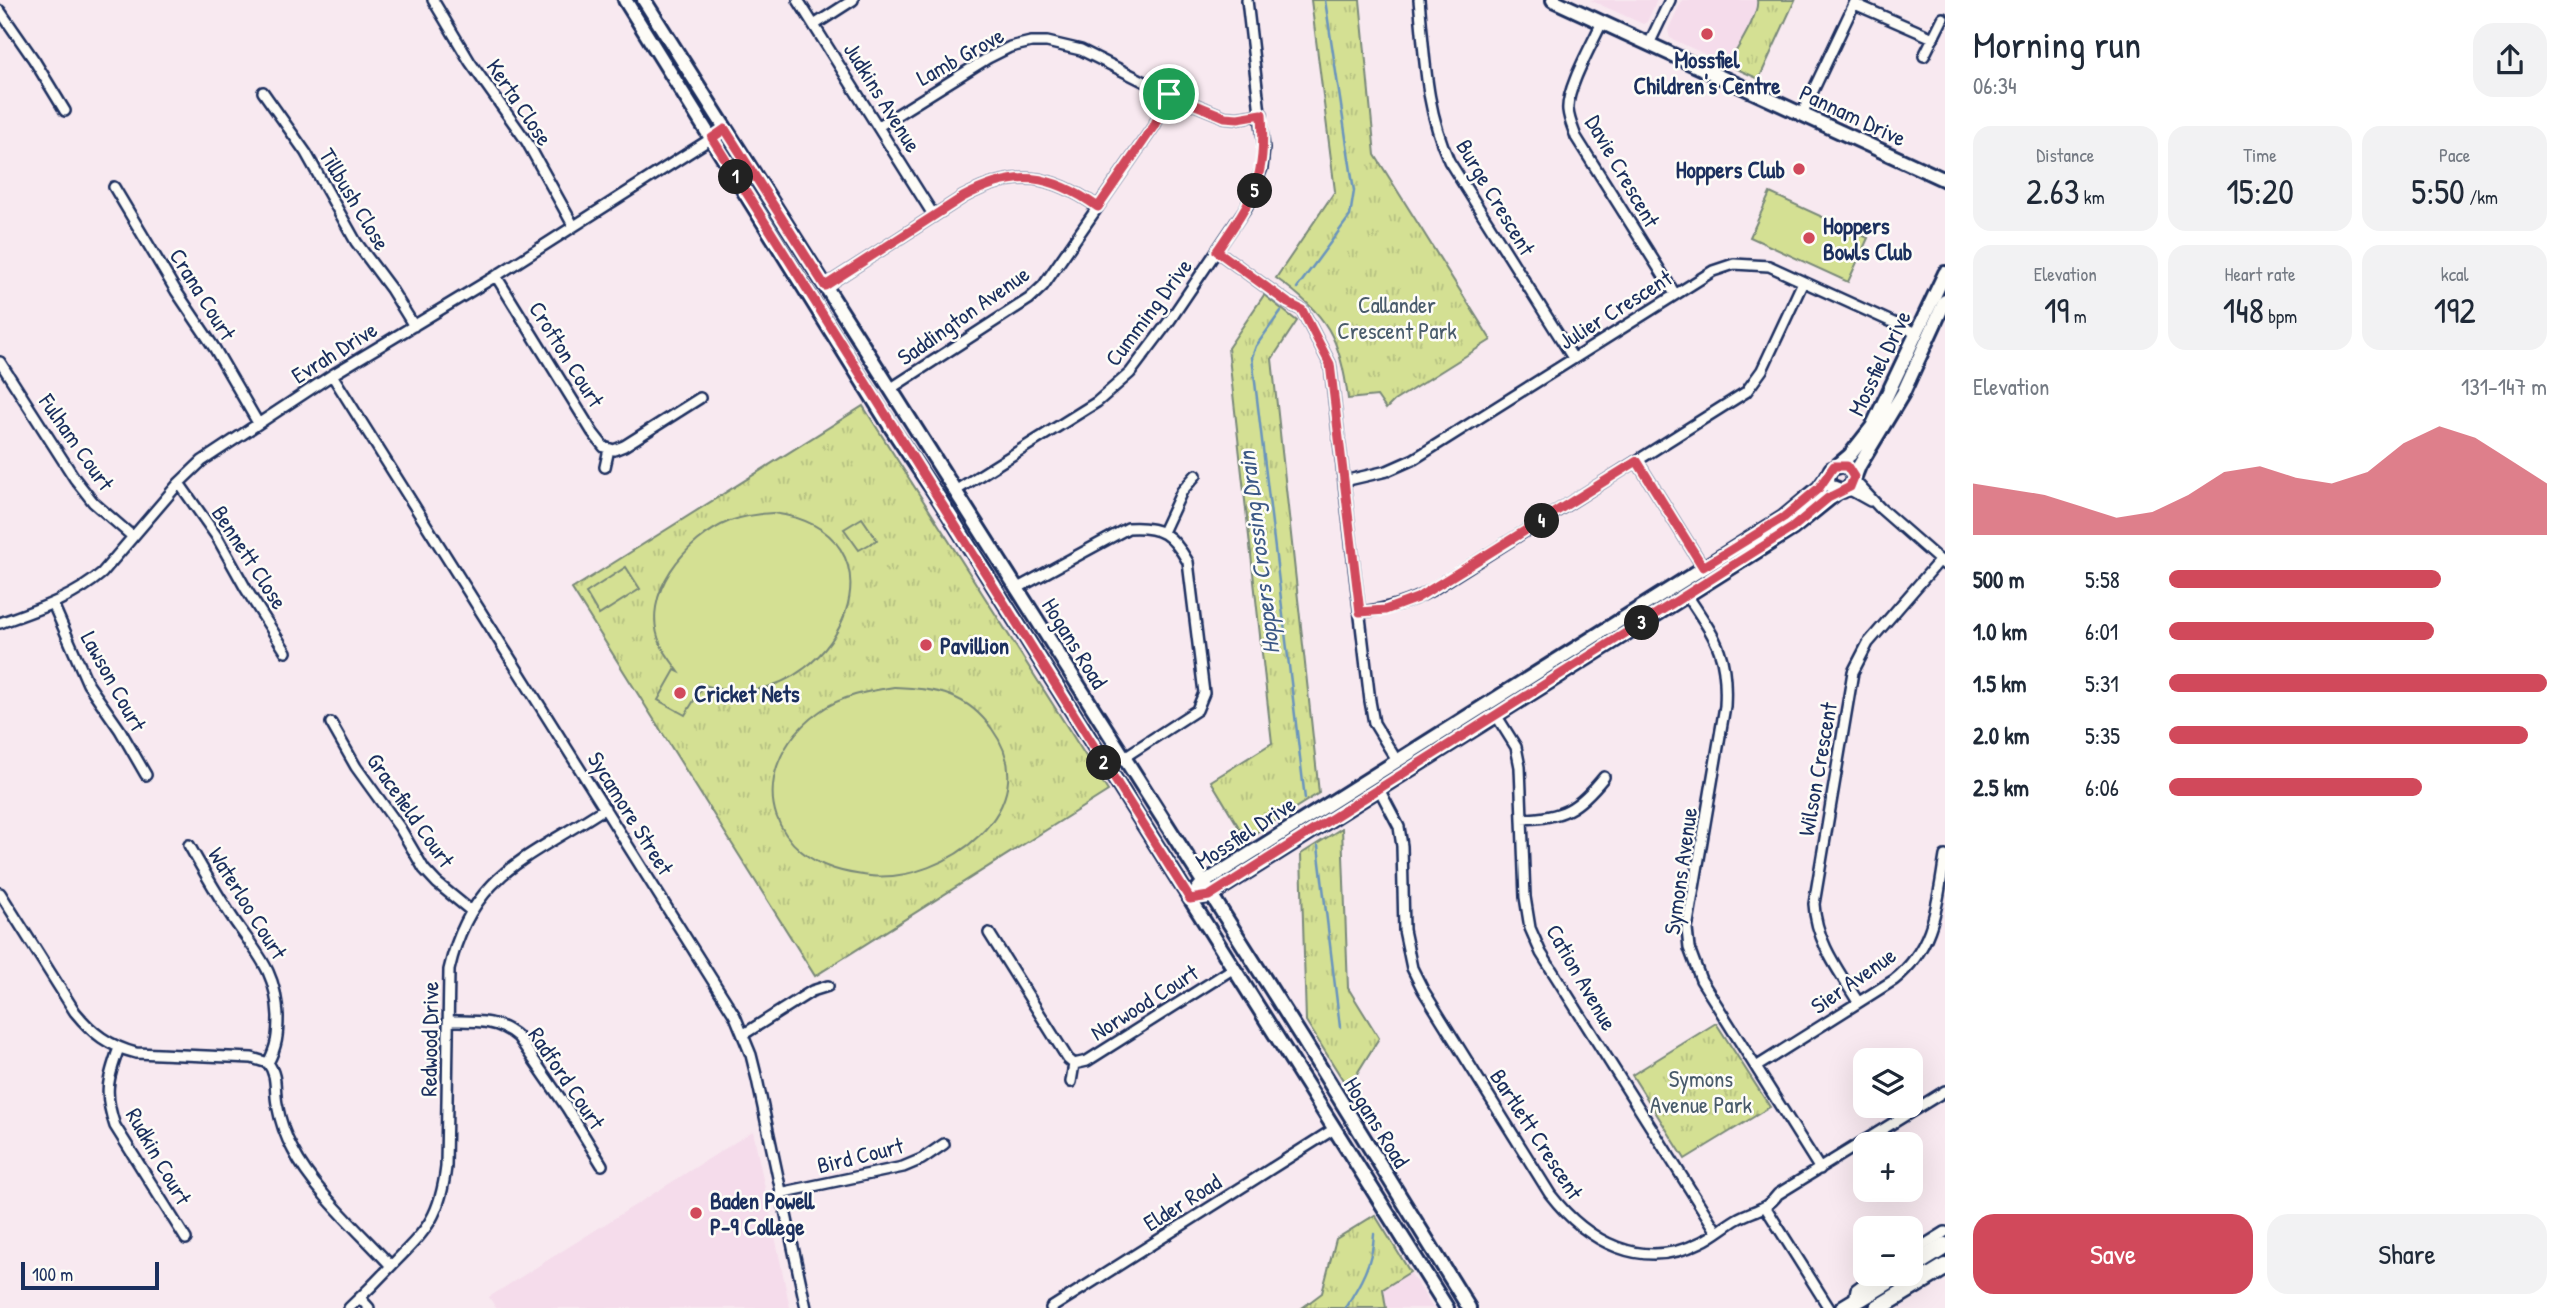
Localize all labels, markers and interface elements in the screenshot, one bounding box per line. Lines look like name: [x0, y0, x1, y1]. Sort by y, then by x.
text: Morning run: [1973, 18, 2141, 70]
street label: Lamb Grove: [911, 19, 1009, 93]
button: share: [2473, 23, 2547, 97]
marker: Mossfiel Children's Centre: [1699, 26, 1715, 42]
street label: Judkins Avenue: [837, 36, 929, 158]
place label: Mossfiel Children's Centre: [1634, 44, 1781, 101]
street label: Kerta Close: [480, 53, 560, 151]
pin: [1139, 64, 1199, 124]
text: 06:34: [1973, 70, 2017, 101]
icon: arrive: [1150, 75, 1188, 113]
street label: Pannam Drive: [1795, 77, 1911, 153]
street label: Davie Crescent: [1578, 109, 1668, 234]
street label: Burge Crescent: [1449, 133, 1543, 262]
street label: Tillbush Close: [312, 142, 398, 256]
text: Distance: [2036, 142, 2094, 168]
text: Time: [2243, 142, 2277, 168]
text: Pace: [2439, 142, 2470, 168]
place label: Hoppers Club: [1676, 154, 1785, 186]
pin: 1: [718, 160, 754, 194]
marker: Hoppers Club: [1791, 161, 1807, 177]
text: 1: [732, 163, 739, 189]
text: 2.63: [2026, 168, 2079, 215]
text: 15:20: [2226, 168, 2294, 215]
text: 5:50: [2411, 168, 2465, 215]
pin: 5: [1238, 174, 1272, 208]
text: 5: [1250, 177, 1259, 203]
text: km: [2079, 184, 2105, 210]
text: /km: [2465, 184, 2498, 210]
place label: Hoppers Bowls Club: [1823, 210, 1912, 267]
marker: Hoppers Bowls Club: [1801, 230, 1817, 246]
street label: Crana Court: [163, 242, 244, 347]
street label: Cumming Drive: [1097, 252, 1199, 372]
street label: Saddington Avenue: [891, 258, 1035, 372]
street label: Julier Crescent: [1552, 261, 1678, 356]
text: Elevation: [2034, 261, 2097, 287]
text: Heart rate: [2225, 261, 2295, 287]
text: kcal: [2441, 261, 2469, 287]
text: 19: [2044, 287, 2069, 334]
text: 148: [2223, 287, 2264, 334]
text: 192: [2434, 287, 2476, 334]
park label: Callander Crescent Park: [1337, 289, 1457, 346]
street label: Crofton Court: [522, 295, 612, 414]
text: m: [2069, 303, 2087, 329]
text: bpm: [2264, 303, 2297, 329]
street label: Mossfiel Drive: [1840, 305, 1918, 421]
street label: Evrah Drive: [285, 314, 383, 390]
text: Elevation: [1973, 371, 2049, 402]
text: 131–147 m: [2461, 371, 2547, 402]
street label: Fulham Court: [32, 387, 122, 497]
water label: Hoppers Crossing Drain: [1229, 447, 1287, 656]
street label: Bennett Close: [205, 499, 295, 615]
pin: 4: [1524, 504, 1560, 538]
text: 4: [1538, 507, 1545, 533]
text: 500 m: [1973, 564, 2024, 595]
text: 5:58: [2085, 564, 2120, 595]
street label: Hogans Road: [1035, 592, 1115, 694]
pin: 3: [1624, 606, 1660, 640]
text: 3: [1637, 609, 1646, 635]
text: 1.0 km: [1973, 616, 2027, 647]
text: 6:01: [2085, 616, 2118, 647]
street label: Lawson Court: [74, 625, 155, 738]
place label: Pavillion: [940, 630, 1009, 661]
marker: Pavillion: [918, 637, 934, 653]
text: 1.5 km: [1973, 668, 2026, 699]
text: 5:31: [2085, 668, 2119, 699]
place label: Cricket Nets: [694, 678, 800, 709]
marker: Cricket Nets: [672, 685, 688, 701]
street label: Wilson Crescent: [1790, 699, 1844, 838]
text: 2.0 km: [1973, 720, 2029, 751]
text: 5:35: [2085, 720, 2120, 751]
street label: Sycamore Street: [581, 745, 682, 881]
street label: Gracefield Court: [360, 746, 463, 874]
pin: 2: [1086, 746, 1122, 780]
text: 2: [1099, 749, 1108, 775]
text: 2.5 km: [1973, 772, 2029, 803]
text: 6:06: [2085, 772, 2119, 803]
street label: Mossfiel Drive: [1189, 788, 1301, 876]
street label: Symons Avenue: [1656, 805, 1704, 937]
street label: Waterloo Court: [201, 841, 295, 966]
street label: Cation Avenue: [1539, 918, 1625, 1036]
street label: Sier Avenue: [1804, 939, 1902, 1021]
street label: Norwood Court: [1084, 956, 1205, 1047]
street label: Redwood Drive: [412, 981, 446, 1097]
street label: Radford Court: [521, 1021, 613, 1136]
map controls: [1853, 1048, 1923, 1286]
button: layers: [1853, 1048, 1923, 1118]
street label: Bartlett Crescent: [1483, 1063, 1591, 1206]
park label: Symons Avenue Park: [1650, 1063, 1752, 1120]
street label: Hogans Road: [1337, 1071, 1417, 1173]
street label: Rudkin Court: [119, 1102, 200, 1211]
street label: Bird Court: [814, 1129, 907, 1181]
button: +: [1853, 1132, 1923, 1202]
street label: Elder Road: [1137, 1166, 1227, 1238]
place label: Baden Powell P-9 College: [710, 1185, 816, 1243]
marker: Baden Powell P-9 College: [688, 1205, 704, 1221]
button: Save: [1973, 1214, 2253, 1294]
button: Share: [2267, 1214, 2547, 1294]
button: −: [1853, 1216, 1923, 1286]
scale bar: [21, 1259, 159, 1291]
text: 100 m: [32, 1261, 73, 1287]

